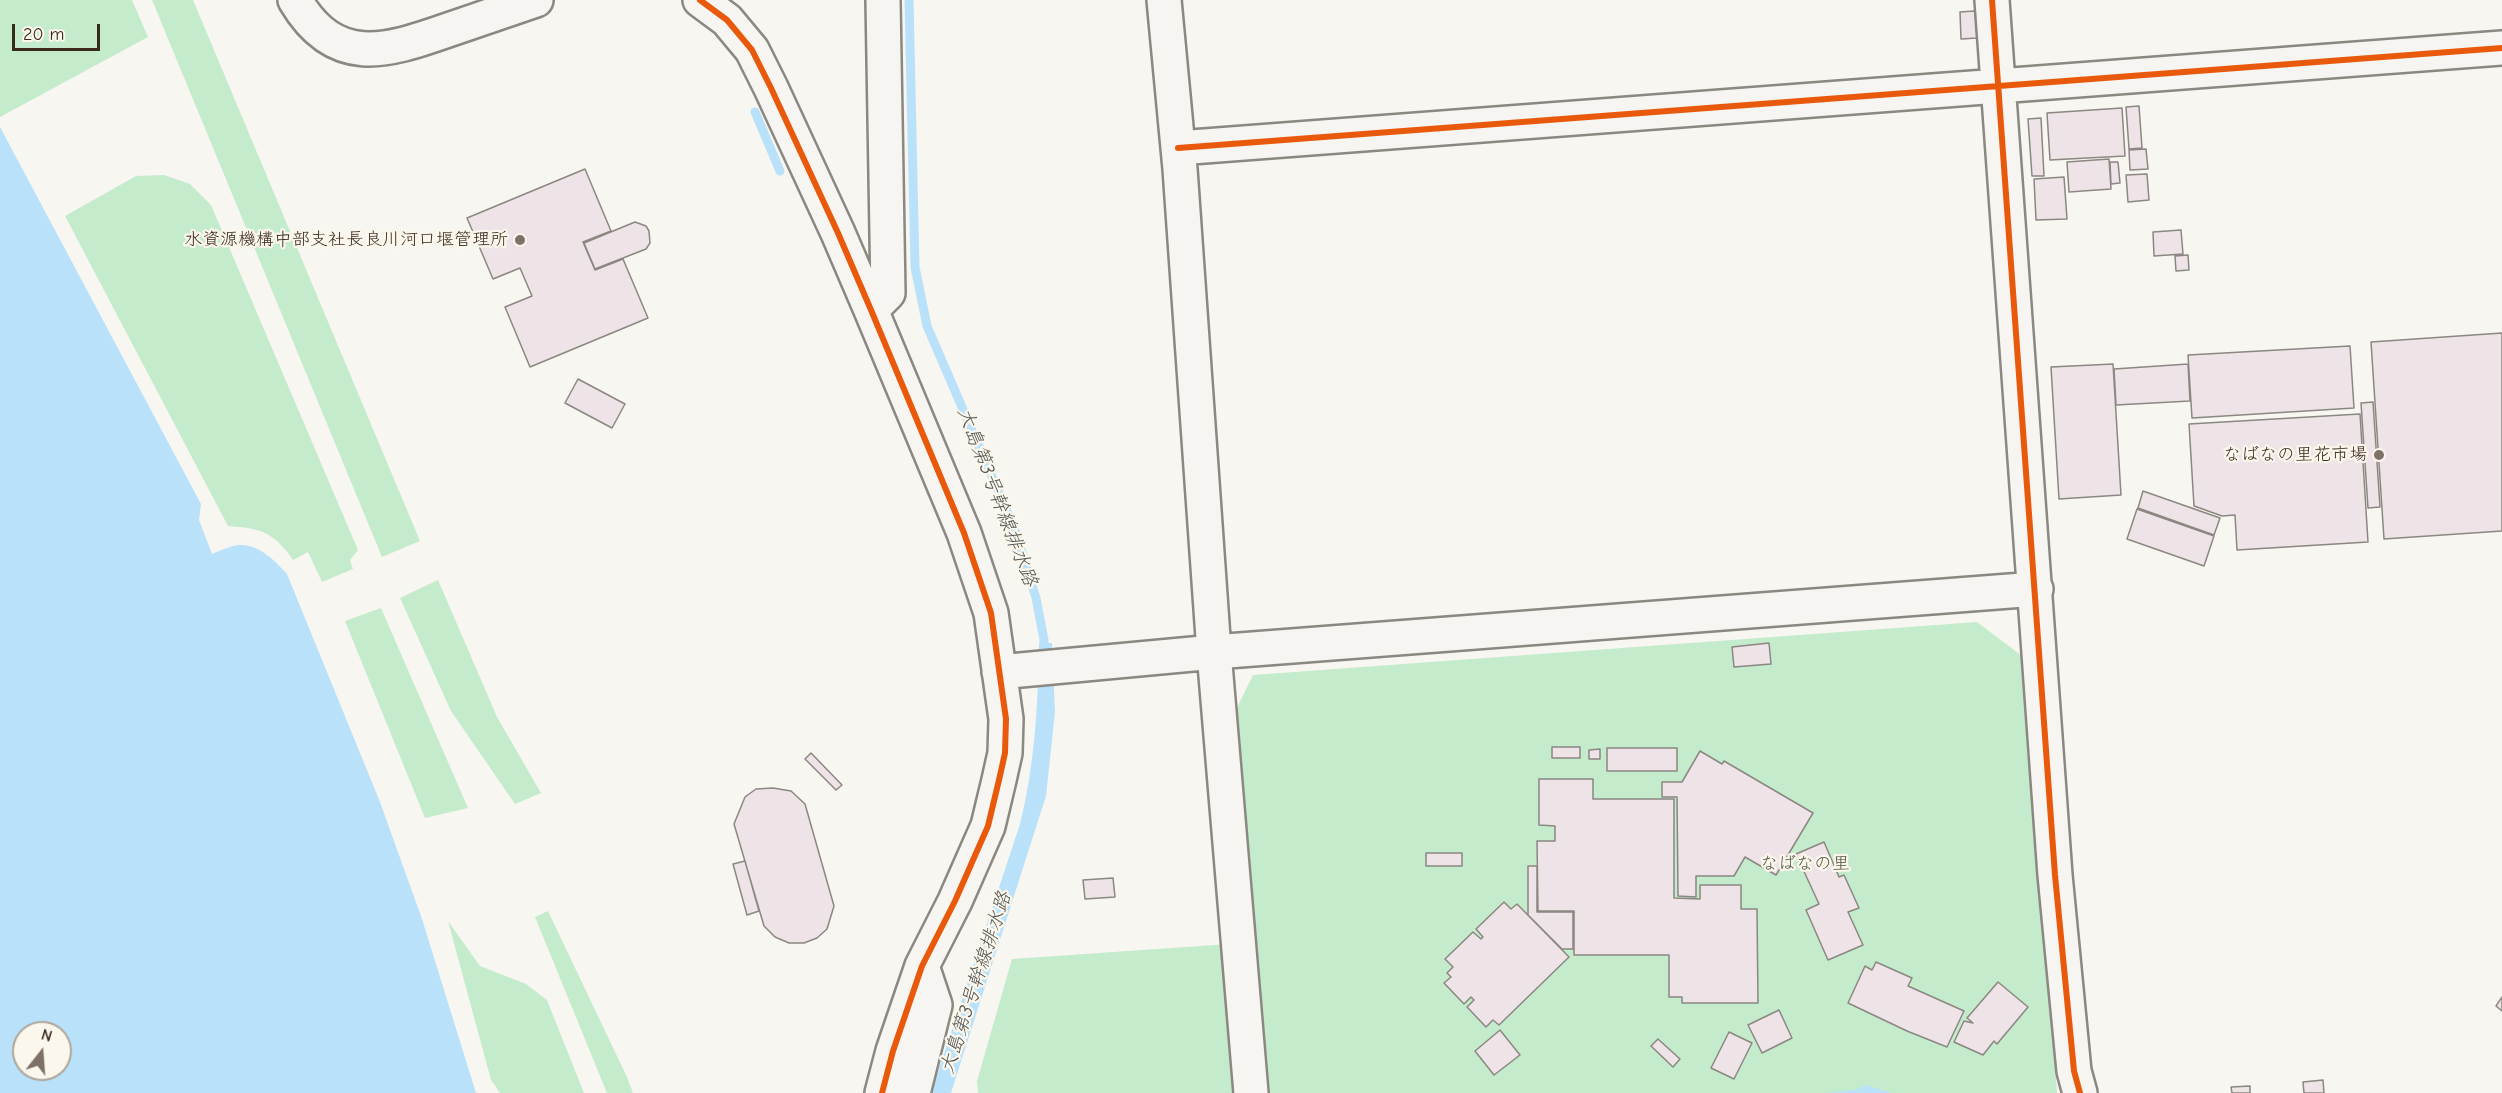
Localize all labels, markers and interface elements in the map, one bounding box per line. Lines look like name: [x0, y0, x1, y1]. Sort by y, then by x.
scale bar: [15, 12, 104, 50]
text: 20 m: [23, 24, 64, 45]
place label: 水資源機構中部支社長良川河口堰管理所: [184, 229, 508, 251]
marker: 水資源機構中部支社長良川河口堰管理所: [513, 233, 527, 247]
water label: 大島第3号幹線排水路: [952, 404, 1042, 590]
place label: なばなの里花市場: [2223, 444, 2367, 466]
marker: なばなの里花市場: [2372, 448, 2386, 462]
park label: なばなの里: [1760, 853, 1850, 875]
water label: 大島第3号幹線排水路: [935, 889, 1017, 1077]
north arrow: [12, 1021, 72, 1081]
text: N: [39, 1026, 54, 1046]

